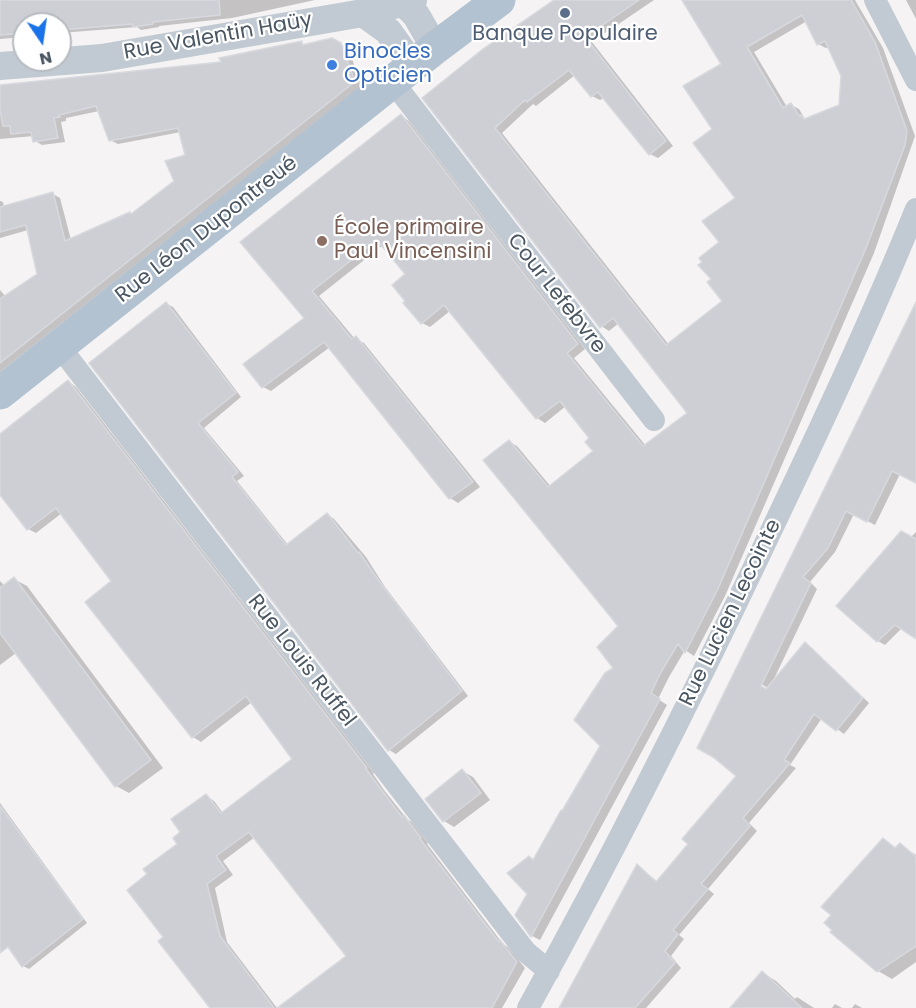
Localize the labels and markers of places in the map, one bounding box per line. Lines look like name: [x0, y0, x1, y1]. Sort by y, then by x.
marker: Banque Populaire: [558, 6, 572, 20]
place label: Banque Populaire: [472, 22, 658, 48]
place label: Binocles Opticien: [344, 40, 432, 90]
marker: Binocles Opticien: [325, 58, 339, 72]
place label: École primaire Paul Vincensini: [334, 216, 491, 266]
marker: École primaire Paul Vincensini: [315, 234, 329, 248]

